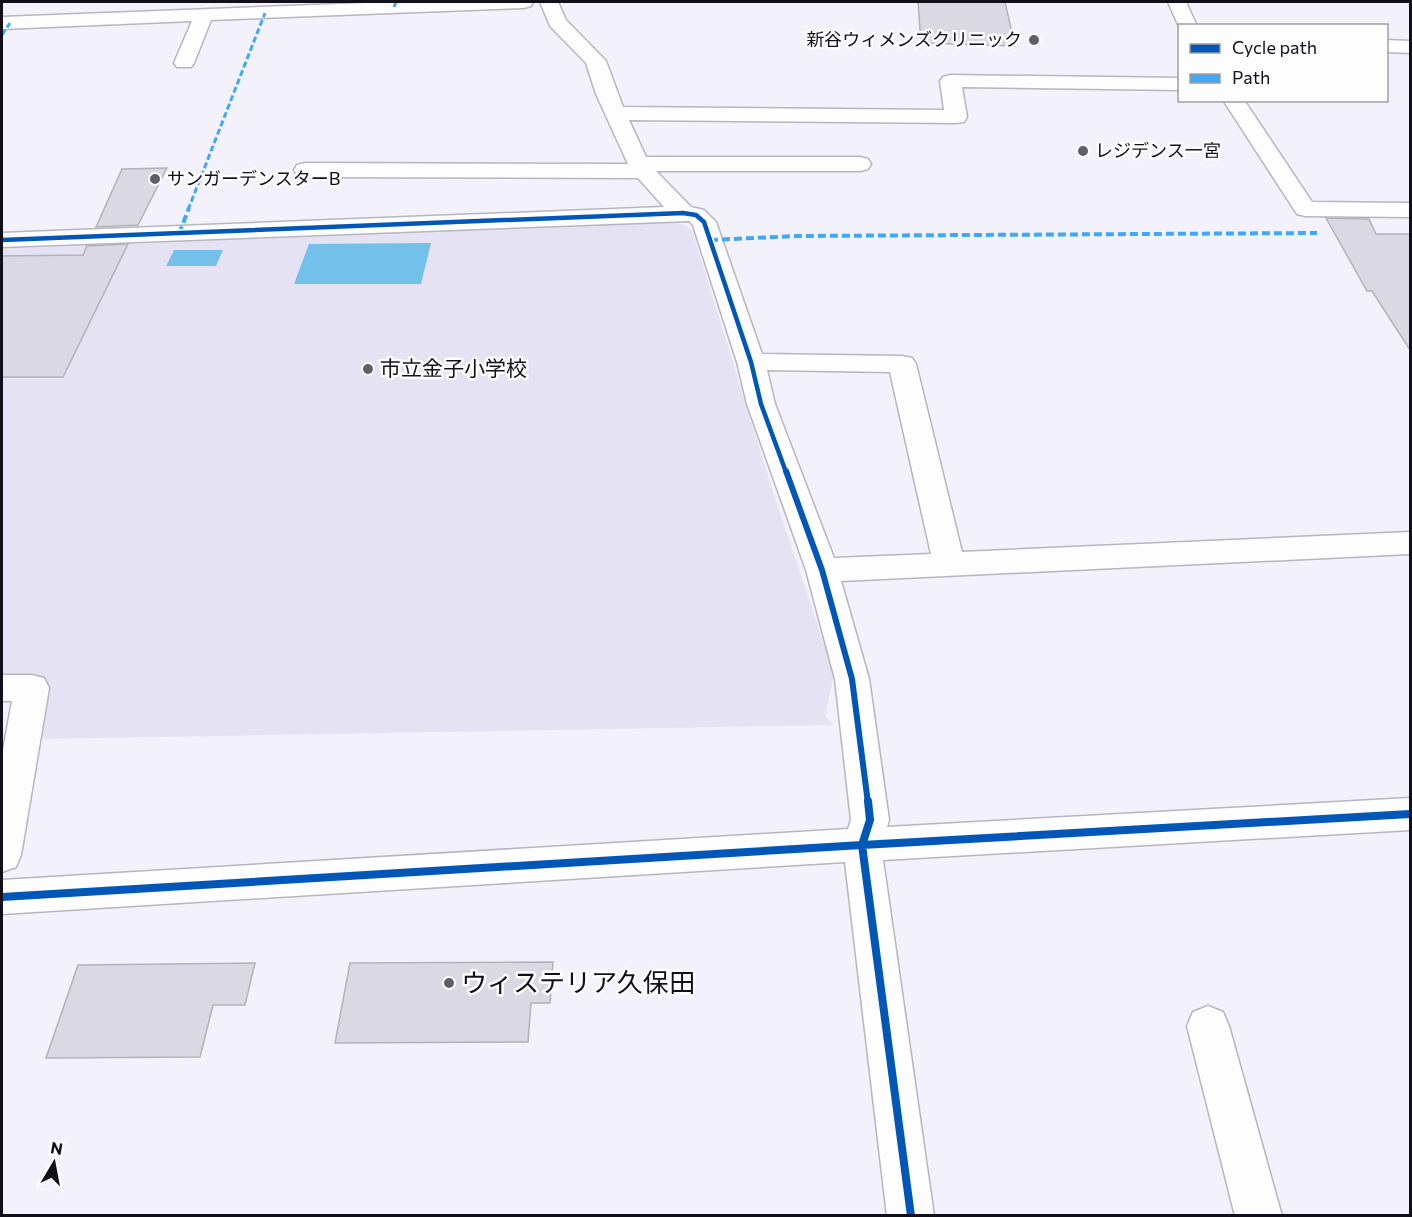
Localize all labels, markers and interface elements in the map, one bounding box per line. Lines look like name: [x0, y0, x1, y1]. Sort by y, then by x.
legend: [1178, 24, 1388, 102]
place label: 新谷ウィメンズクリニック: [806, 28, 1022, 50]
marker: 新谷ウィメンズクリニック: [1027, 33, 1041, 47]
text: Cycle path: [1232, 36, 1317, 58]
text: Path: [1232, 66, 1270, 88]
place label: レジデンス一宮: [1095, 139, 1221, 161]
marker: レジデンス一宮: [1076, 144, 1090, 158]
place label: サンガーデンスターB: [167, 167, 340, 189]
marker: サンガーデンスターB: [148, 172, 162, 186]
place label: 市立金子小学校: [380, 355, 527, 380]
marker: 市立金子小学校: [361, 362, 375, 376]
place label: ウィステリア久保田: [461, 966, 695, 997]
marker: ウィステリア久保田: [442, 976, 456, 990]
north arrow: [24, 1133, 84, 1193]
text: N: [49, 1137, 64, 1158]

